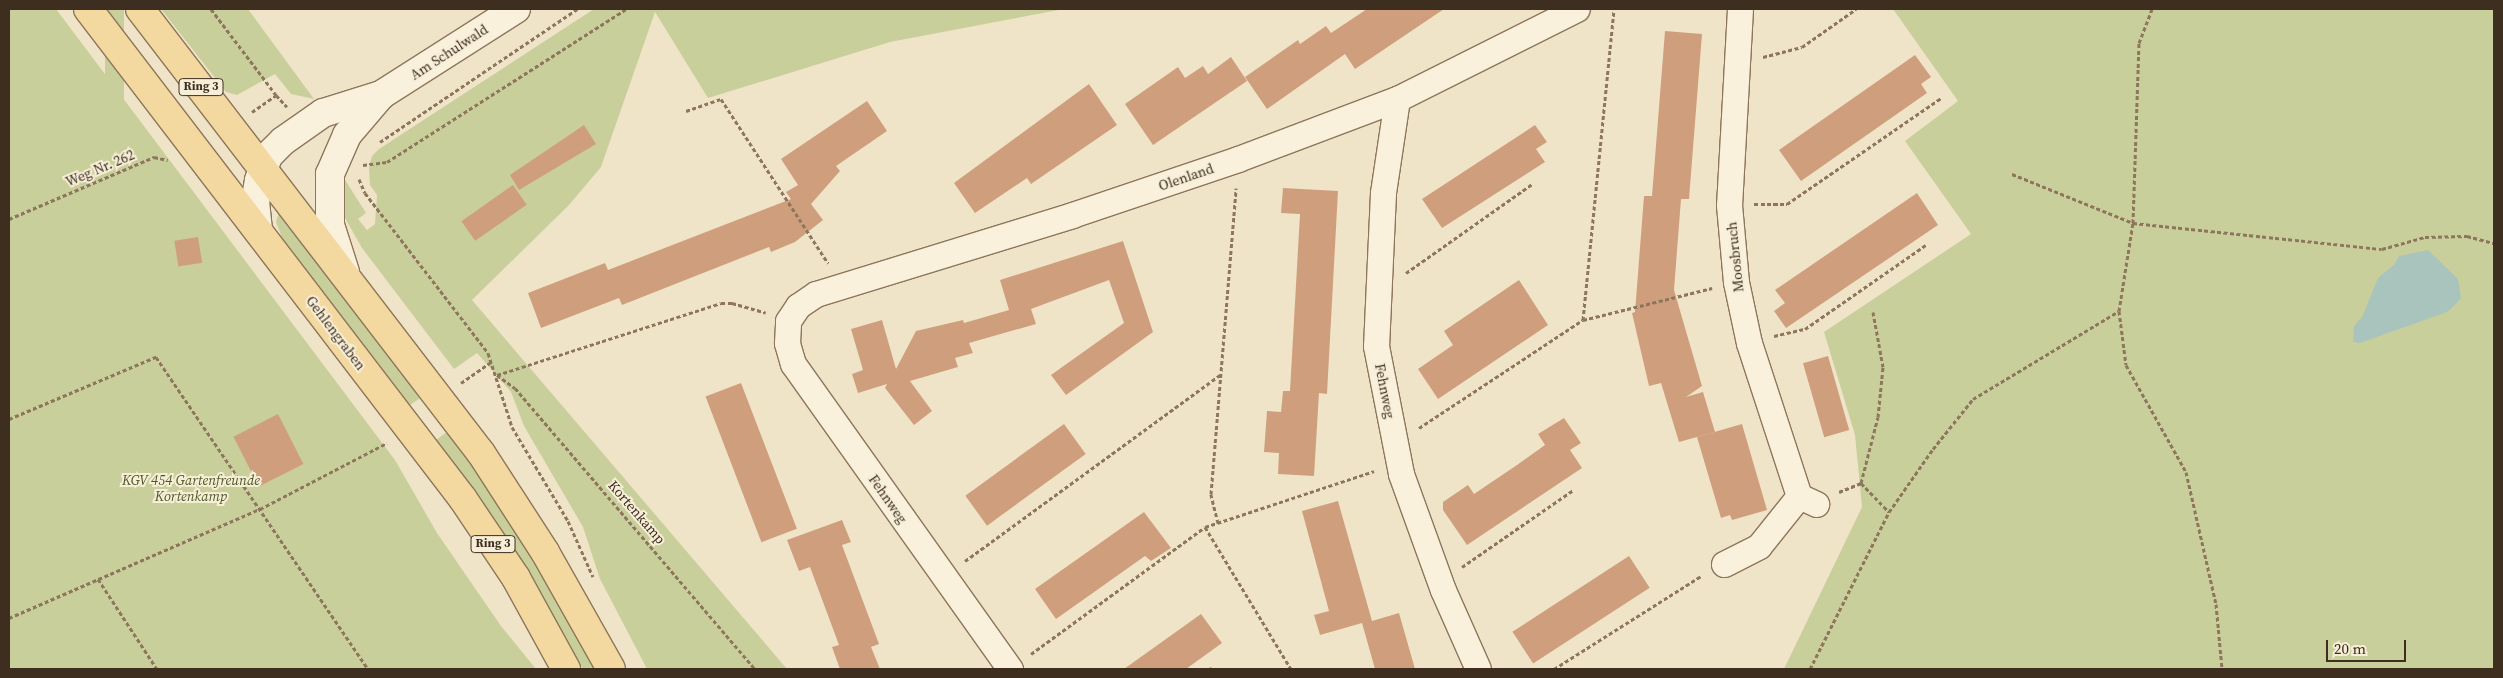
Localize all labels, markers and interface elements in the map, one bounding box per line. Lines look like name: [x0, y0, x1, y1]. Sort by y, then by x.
street label: Am Schulwald: [407, 21, 491, 83]
road number: Ring 3: [178, 77, 224, 96]
street label: Weg Nr. 262: [63, 146, 137, 190]
street label: Olenland: [1156, 160, 1216, 194]
street label: Moosbruch: [1723, 221, 1747, 293]
street label: Gehlengraben: [303, 293, 369, 373]
street label: Fehnweg: [1371, 362, 1399, 420]
street label: Fehnweg: [865, 471, 911, 527]
park label: KGV 454 Gartenfreunde Kortenkamp: [122, 472, 260, 504]
street label: Kortenkamp: [605, 477, 669, 547]
road number: Ring 3: [470, 534, 516, 554]
scale bar: [2328, 630, 2408, 662]
text: 20 m: [2334, 638, 2366, 659]

